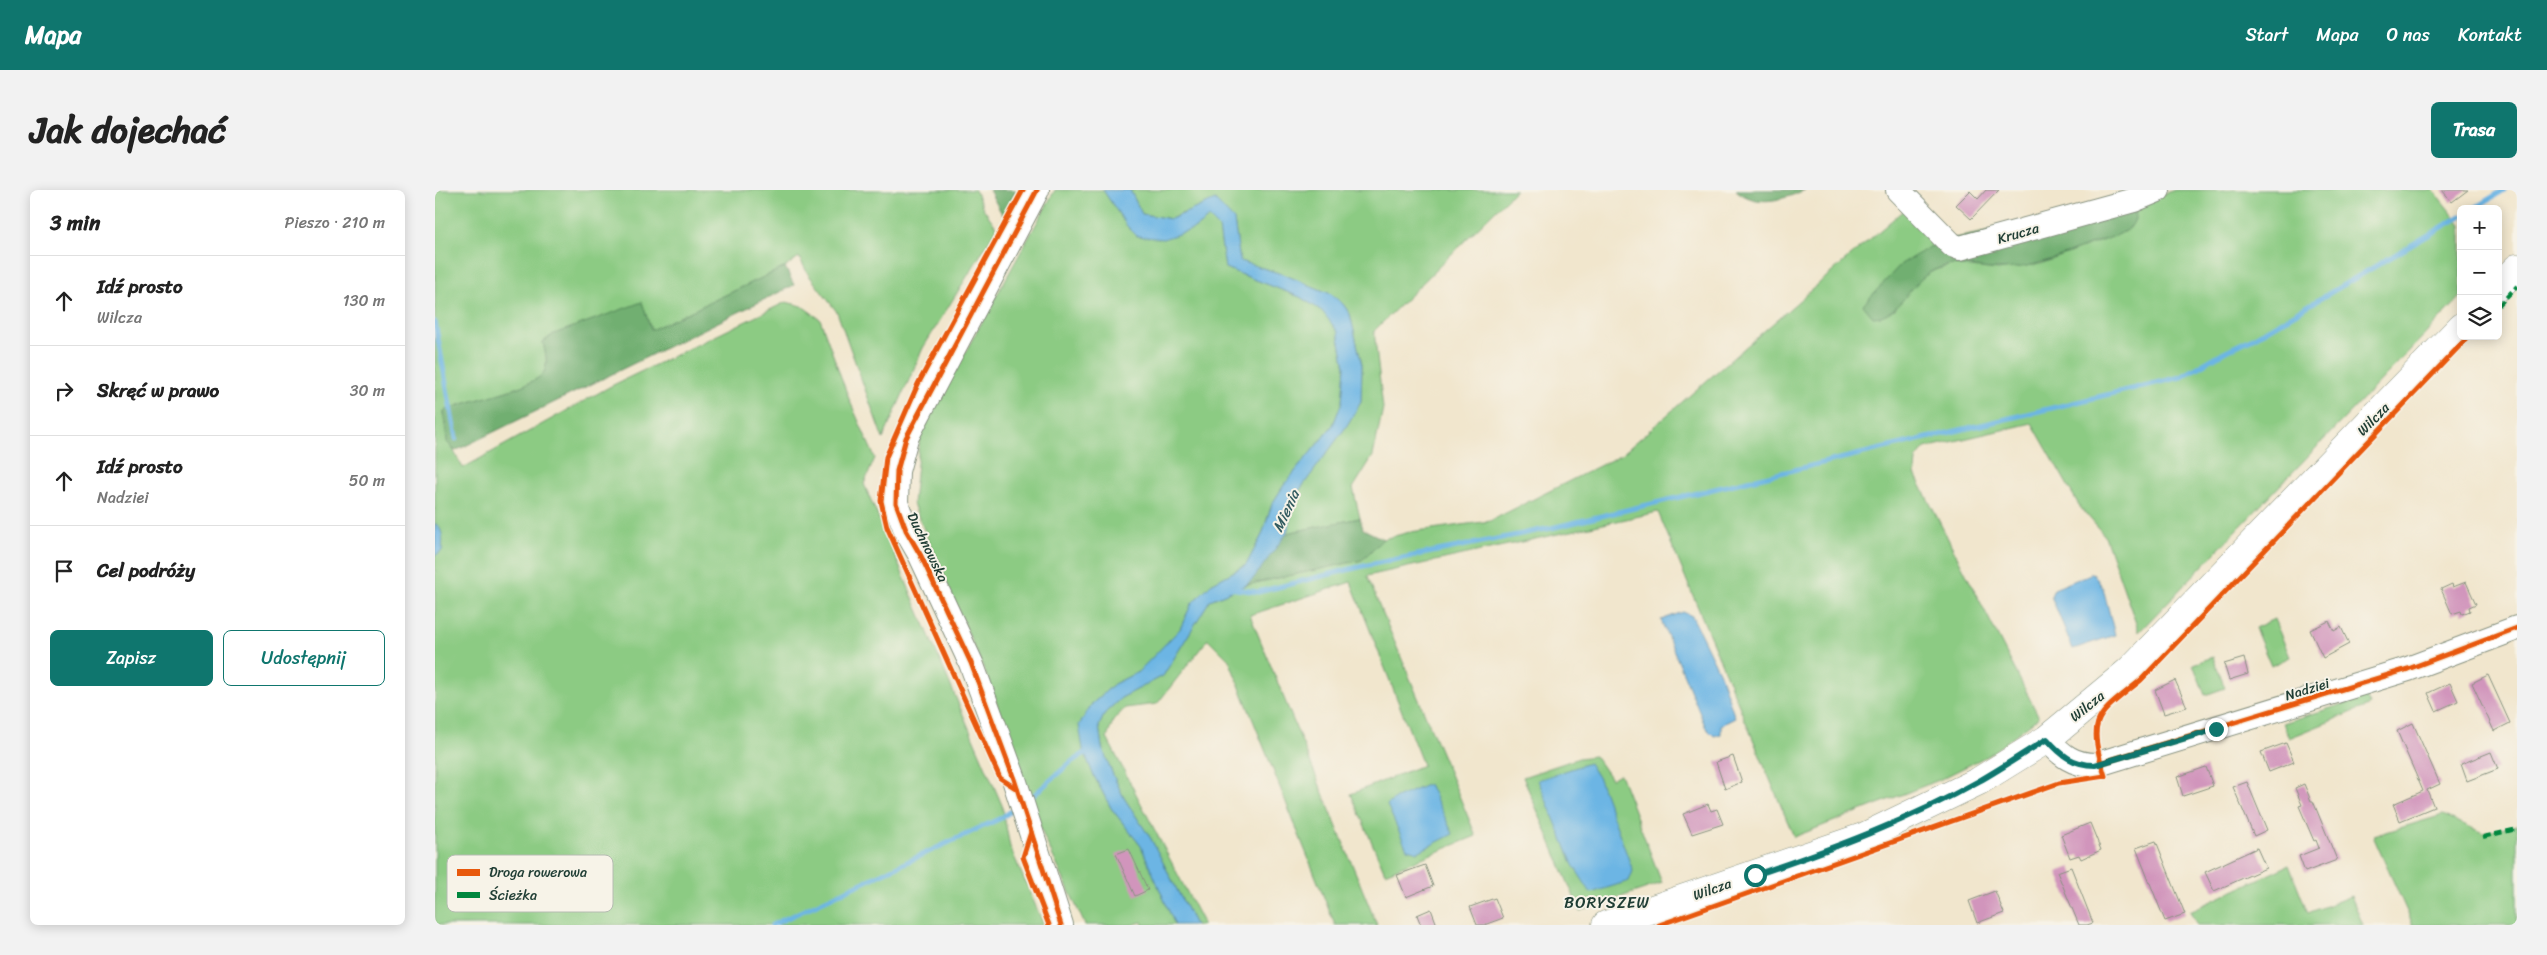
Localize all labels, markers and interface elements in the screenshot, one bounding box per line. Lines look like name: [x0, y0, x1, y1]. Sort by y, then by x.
text: Mapa: [25, 14, 81, 56]
text: Start: [2245, 19, 2288, 51]
text: Mapa: [2316, 19, 2359, 51]
text: O nas: [2387, 19, 2430, 51]
text: Kontakt: [2458, 19, 2522, 51]
text: Jak dojechać: [30, 99, 226, 161]
button: Trasa: [2431, 102, 2517, 158]
text: 3 min: [50, 204, 100, 242]
map controls: [2457, 205, 2502, 340]
button: +: [2457, 205, 2502, 250]
text: Pieszo · 210 m: [285, 208, 385, 237]
street label: Krucza: [1994, 215, 2043, 251]
button: −: [2457, 250, 2502, 295]
text: Idź prosto: [97, 270, 183, 303]
text: 130 m: [343, 286, 385, 315]
icon: ahead: [50, 287, 78, 315]
button: layers: [2457, 295, 2502, 340]
text: Wilcza: [97, 303, 142, 332]
text: Skręć w prawo: [97, 374, 219, 407]
text: 30 m: [350, 376, 385, 405]
icon: right: [50, 377, 78, 405]
street label: Wilcza: [2351, 396, 2397, 442]
text: Idź prosto: [97, 450, 183, 483]
text: 50 m: [349, 466, 385, 495]
icon: ahead: [50, 467, 78, 495]
text: Nadziei: [97, 483, 149, 512]
water label: Mienia: [1265, 484, 1308, 536]
street label: Duchnowska: [900, 508, 955, 587]
text: Cel podróży: [97, 554, 195, 587]
icon: arrive: [50, 557, 78, 585]
button: Zapisz: [50, 630, 213, 686]
button: Udostępnij: [223, 630, 385, 686]
street label: Nadziei: [2282, 671, 2334, 708]
street label: Wilcza: [2064, 684, 2111, 728]
route end: [2205, 718, 2228, 741]
legend: [447, 855, 613, 912]
text: Droga rowerowa: [489, 860, 587, 885]
route start: [1744, 864, 1767, 887]
street label: Wilcza: [1690, 871, 1736, 908]
text: Ścieżka: [489, 883, 537, 908]
district label: BORYSZEW: [1564, 888, 1650, 917]

